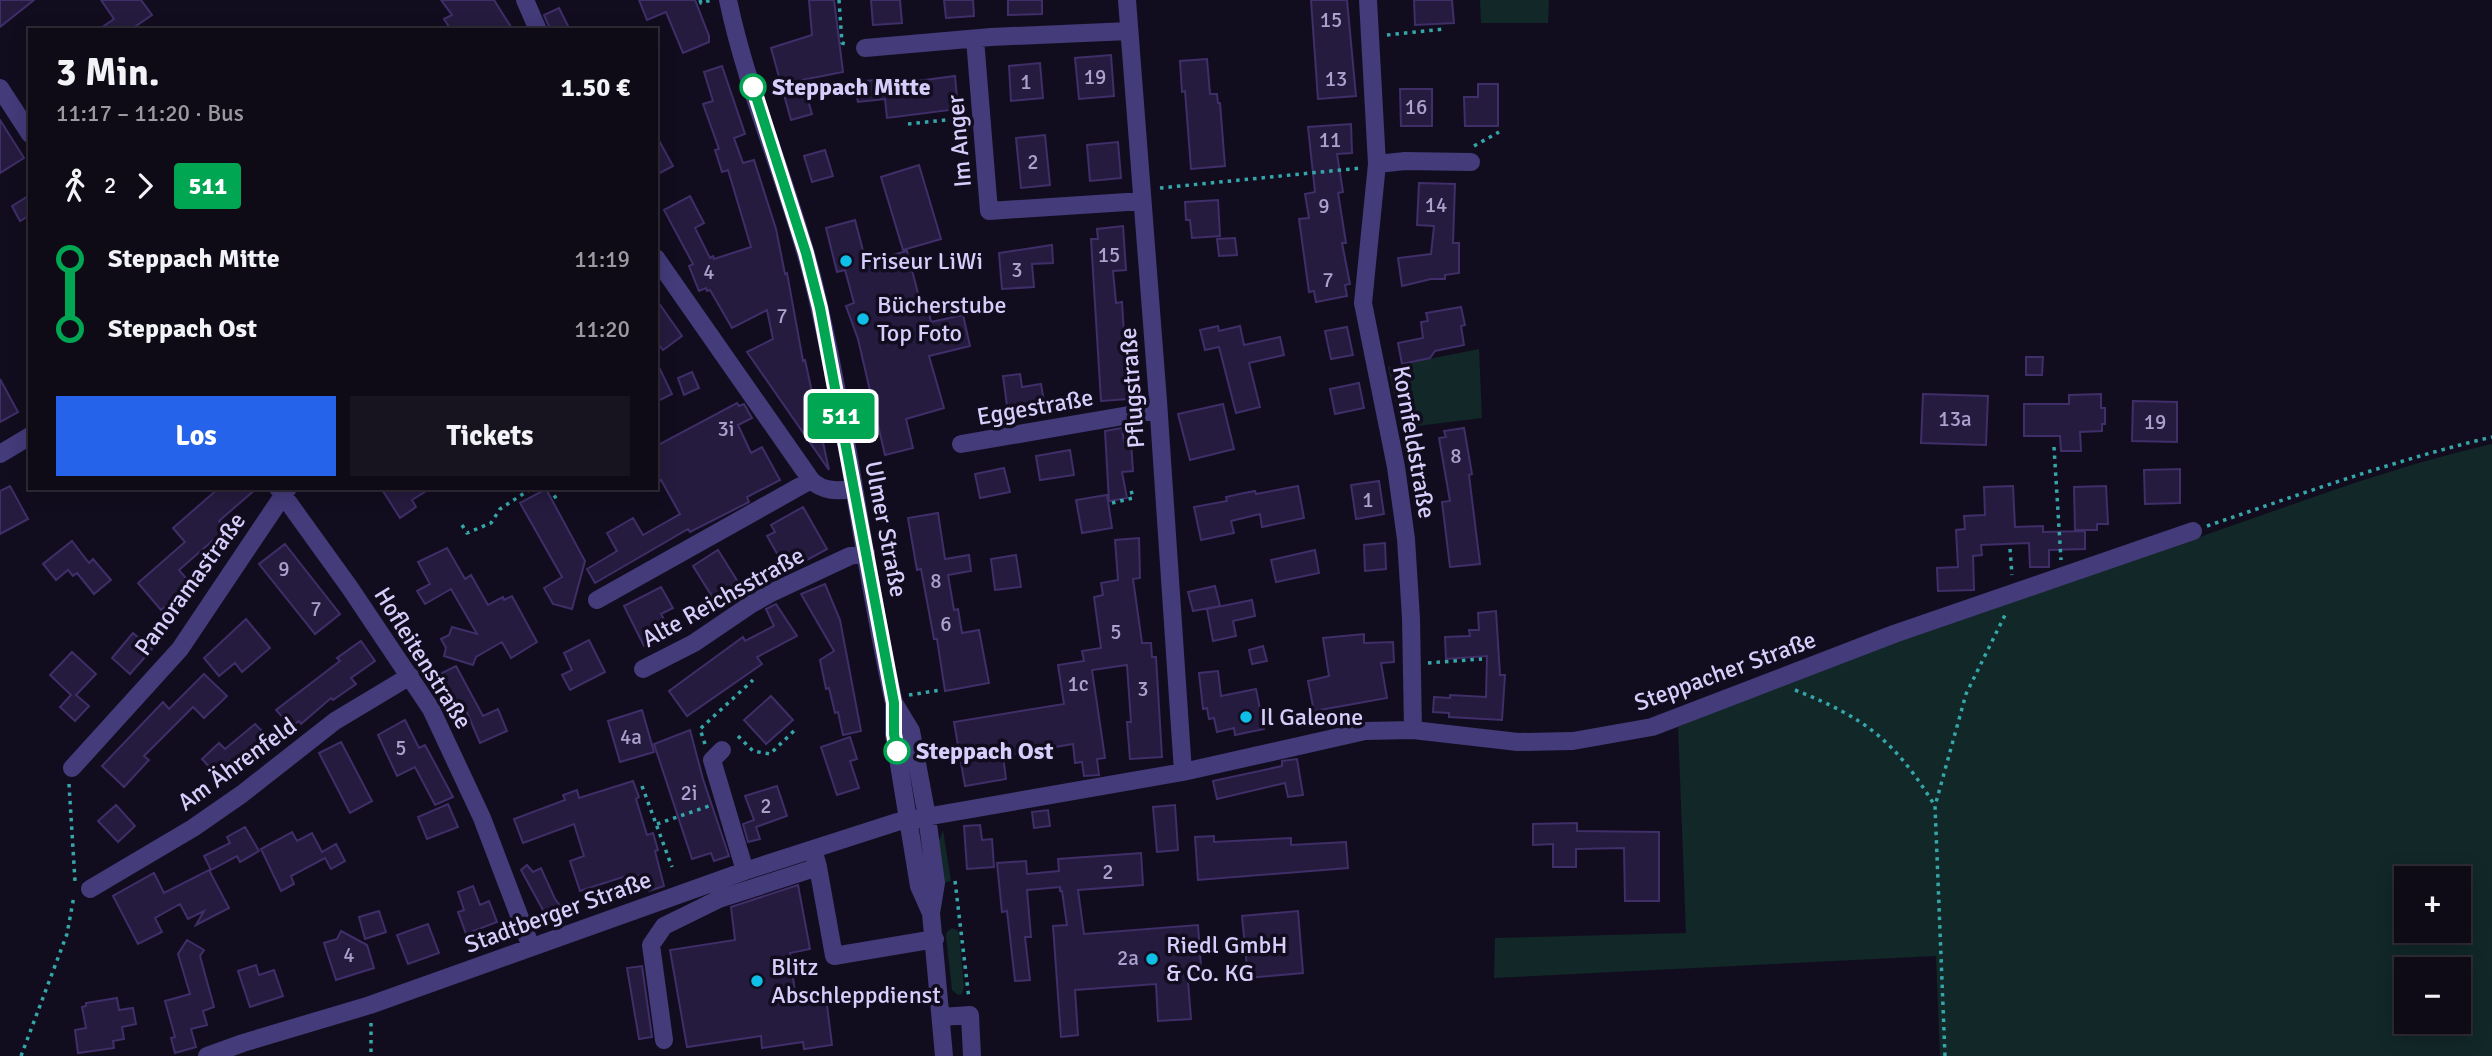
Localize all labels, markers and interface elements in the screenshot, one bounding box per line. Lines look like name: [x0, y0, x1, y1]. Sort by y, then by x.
house number: 15: [1320, 7, 1342, 33]
text: 3 Min.: [56, 49, 160, 96]
house number: 19: [1084, 64, 1106, 90]
house number: 13: [1325, 66, 1347, 92]
house number: 1: [1020, 69, 1032, 95]
text: 1.50 €: [561, 72, 630, 104]
place label: Steppach Mitte: [772, 72, 931, 102]
marker: Steppach Mitte: [740, 74, 766, 100]
street label: Im Anger: [940, 93, 978, 189]
house number: 16: [1405, 94, 1427, 120]
text: 11:17 – 11:20 · Bus: [56, 99, 244, 128]
house number: 11: [1319, 127, 1341, 153]
house number: 2: [1027, 149, 1039, 175]
icon: walk: [56, 167, 94, 205]
icon: forward: [126, 167, 164, 205]
text: 2: [104, 171, 116, 200]
text: 511: [188, 171, 227, 201]
house number: 14: [1425, 192, 1447, 218]
house number: 9: [1318, 193, 1330, 219]
house number: 15: [1098, 242, 1120, 268]
text: Steppach Mitte: [108, 243, 280, 275]
text: 11:19: [574, 245, 630, 274]
place label: Friseur LiWi: [860, 246, 983, 276]
marker: Friseur LiWi: [838, 253, 854, 269]
house number: 3: [1011, 257, 1023, 283]
house number: 4: [703, 259, 715, 285]
house number: 7: [1322, 267, 1334, 293]
place label: Bücherstube Top Foto: [877, 290, 1007, 348]
house number: 7: [776, 303, 788, 329]
marker: Bücherstube Top Foto: [855, 311, 871, 327]
text: Steppach Ost: [108, 313, 257, 345]
text: 11:20: [574, 315, 630, 344]
street label: Pflugstraße: [1113, 327, 1151, 449]
street label: Kornfeldstraße: [1386, 363, 1442, 521]
street label: Eggestraße: [975, 382, 1095, 432]
line badge: 511: [801, 393, 881, 439]
button: Los: [56, 396, 336, 476]
button: Tickets: [350, 396, 630, 476]
text: 511: [822, 401, 860, 431]
house number: 13a: [1938, 406, 1972, 432]
house number: 19: [2144, 409, 2166, 435]
house number: 3i: [717, 416, 735, 442]
house number: 8: [1450, 443, 1462, 469]
street label: Ulmer Straße: [858, 458, 914, 600]
house number: 1: [1362, 487, 1374, 513]
street label: Panoramastraße: [128, 507, 252, 661]
street label: Alte Reichsstraße: [637, 540, 809, 654]
house number: 9: [278, 556, 290, 582]
house number: 8: [930, 568, 942, 594]
street label: Hofleitenstraße: [367, 582, 479, 734]
house number: 7: [310, 596, 322, 622]
house number: 6: [940, 611, 952, 637]
house number: 5: [1110, 619, 1122, 645]
street label: Steppacher Straße: [1630, 624, 1820, 718]
house number: 1c: [1067, 671, 1089, 697]
house number: 3: [1137, 676, 1149, 702]
place label: Il Galeone: [1260, 702, 1363, 732]
marker: Il Galeone: [1238, 709, 1254, 725]
street label: Am Ährenfeld: [172, 711, 302, 817]
house number: 4a: [620, 724, 642, 750]
house number: 5: [395, 735, 407, 761]
place label: Steppach Ost: [916, 736, 1053, 766]
marker: Steppach Ost: [884, 738, 910, 764]
house number: 2i: [680, 780, 698, 806]
house number: 2: [760, 793, 772, 819]
house number: 2: [1102, 859, 1114, 885]
street label: Stadtberger Straße: [460, 864, 656, 960]
map controls: [2394, 866, 2471, 1034]
button: +: [2394, 866, 2471, 943]
place label: Riedl GmbH & Co. KG: [1166, 930, 1287, 988]
house number: 4: [343, 942, 355, 968]
house number: 2a: [1117, 945, 1139, 971]
marker: Riedl GmbH & Co. KG: [1144, 951, 1160, 967]
place label: Blitz Abschleppdienst: [771, 952, 941, 1010]
button: −: [2394, 957, 2471, 1034]
marker: Blitz Abschleppdienst: [749, 973, 765, 989]

